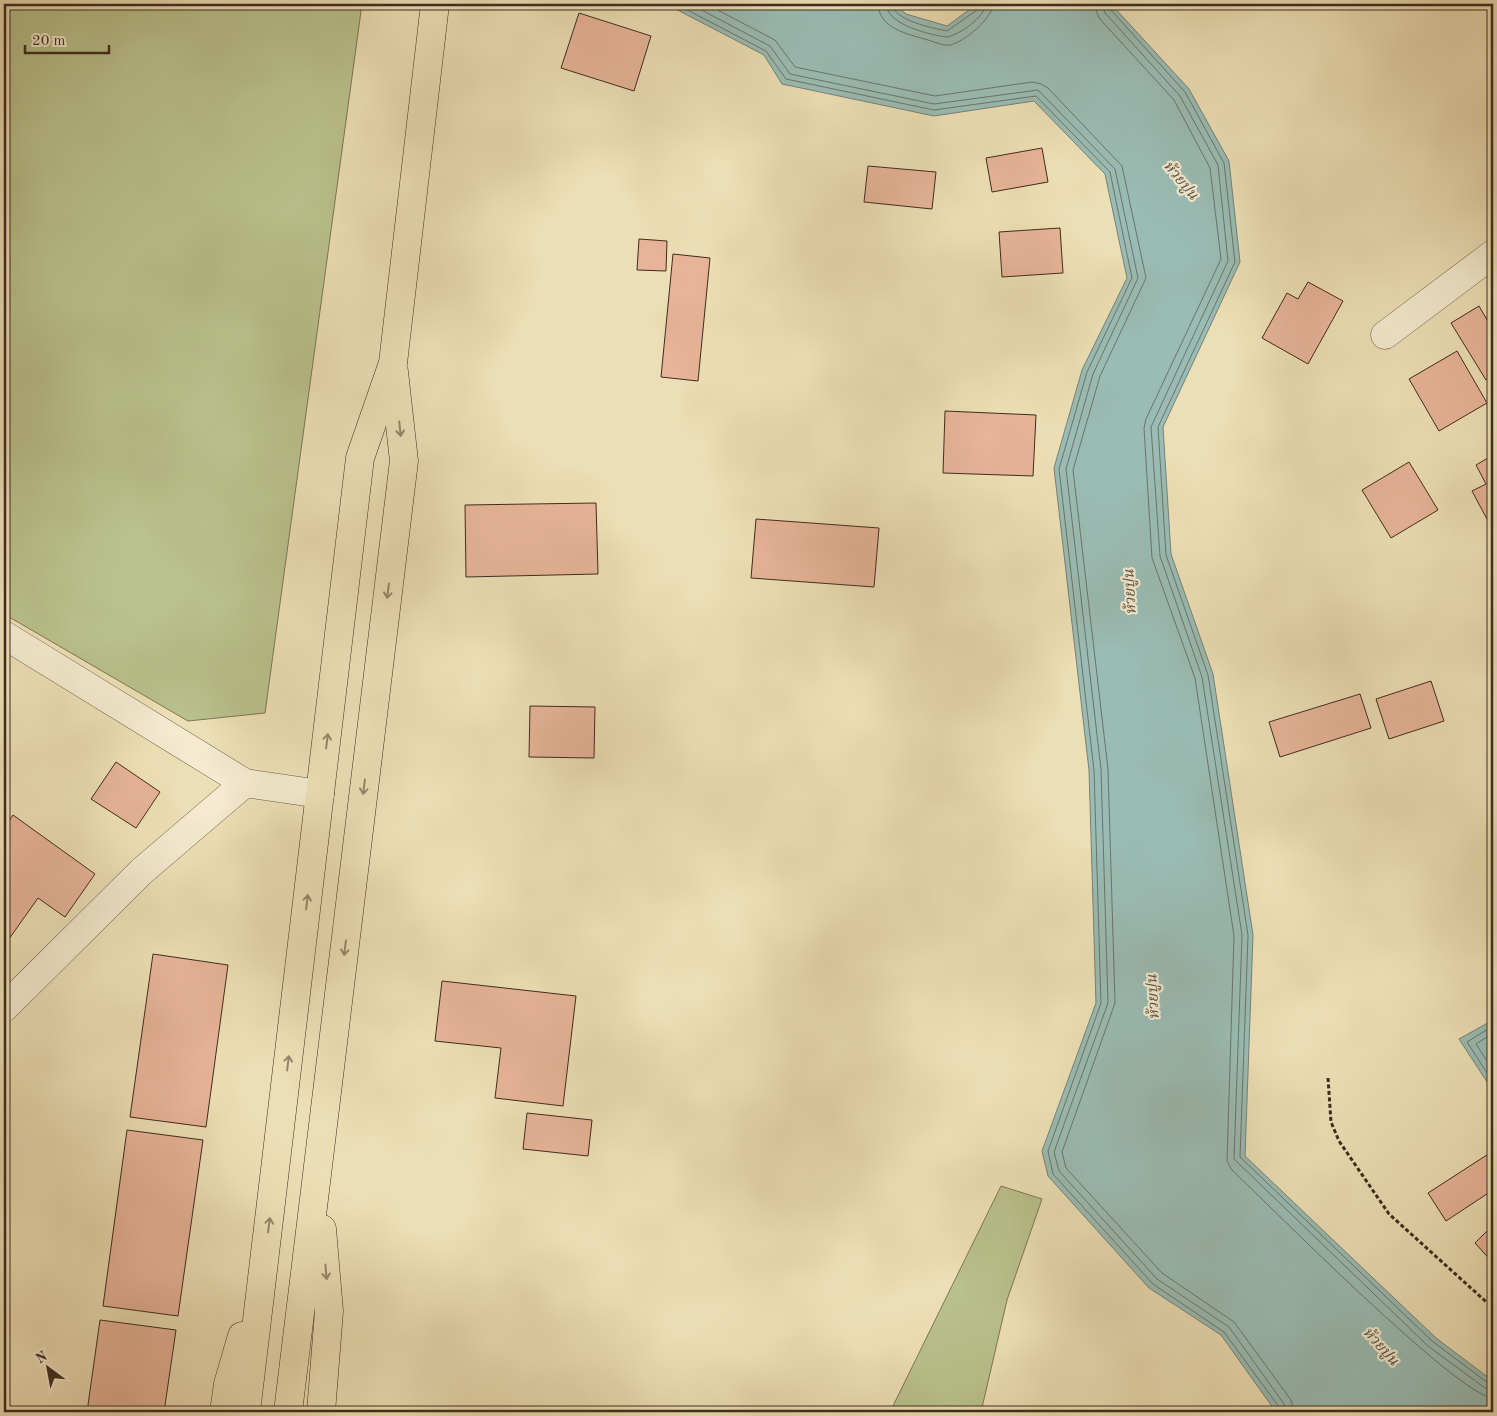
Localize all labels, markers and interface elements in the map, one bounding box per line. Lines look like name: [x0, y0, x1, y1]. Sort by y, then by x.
scale bar: [25, 22, 109, 54]
text: 20 m: [32, 34, 66, 49]
water label: ห้วยปูน: [1159, 157, 1202, 204]
one-way arrow: [395, 421, 405, 437]
water label: ห้วยปูน: [1120, 569, 1141, 615]
one-way arrow: [383, 582, 393, 598]
one-way arrow: [322, 733, 332, 749]
one-way arrow: [359, 778, 369, 794]
one-way arrow: [302, 894, 312, 910]
one-way arrow: [340, 940, 350, 956]
water label: ห้วยปูน: [1143, 974, 1164, 1020]
one-way arrow: [283, 1056, 293, 1072]
one-way arrow: [264, 1217, 274, 1233]
one-way arrow: [321, 1263, 330, 1279]
water label: ห้วยปูน: [1358, 1324, 1402, 1370]
north arrow: [22, 1344, 72, 1394]
text: N: [33, 1349, 50, 1367]

